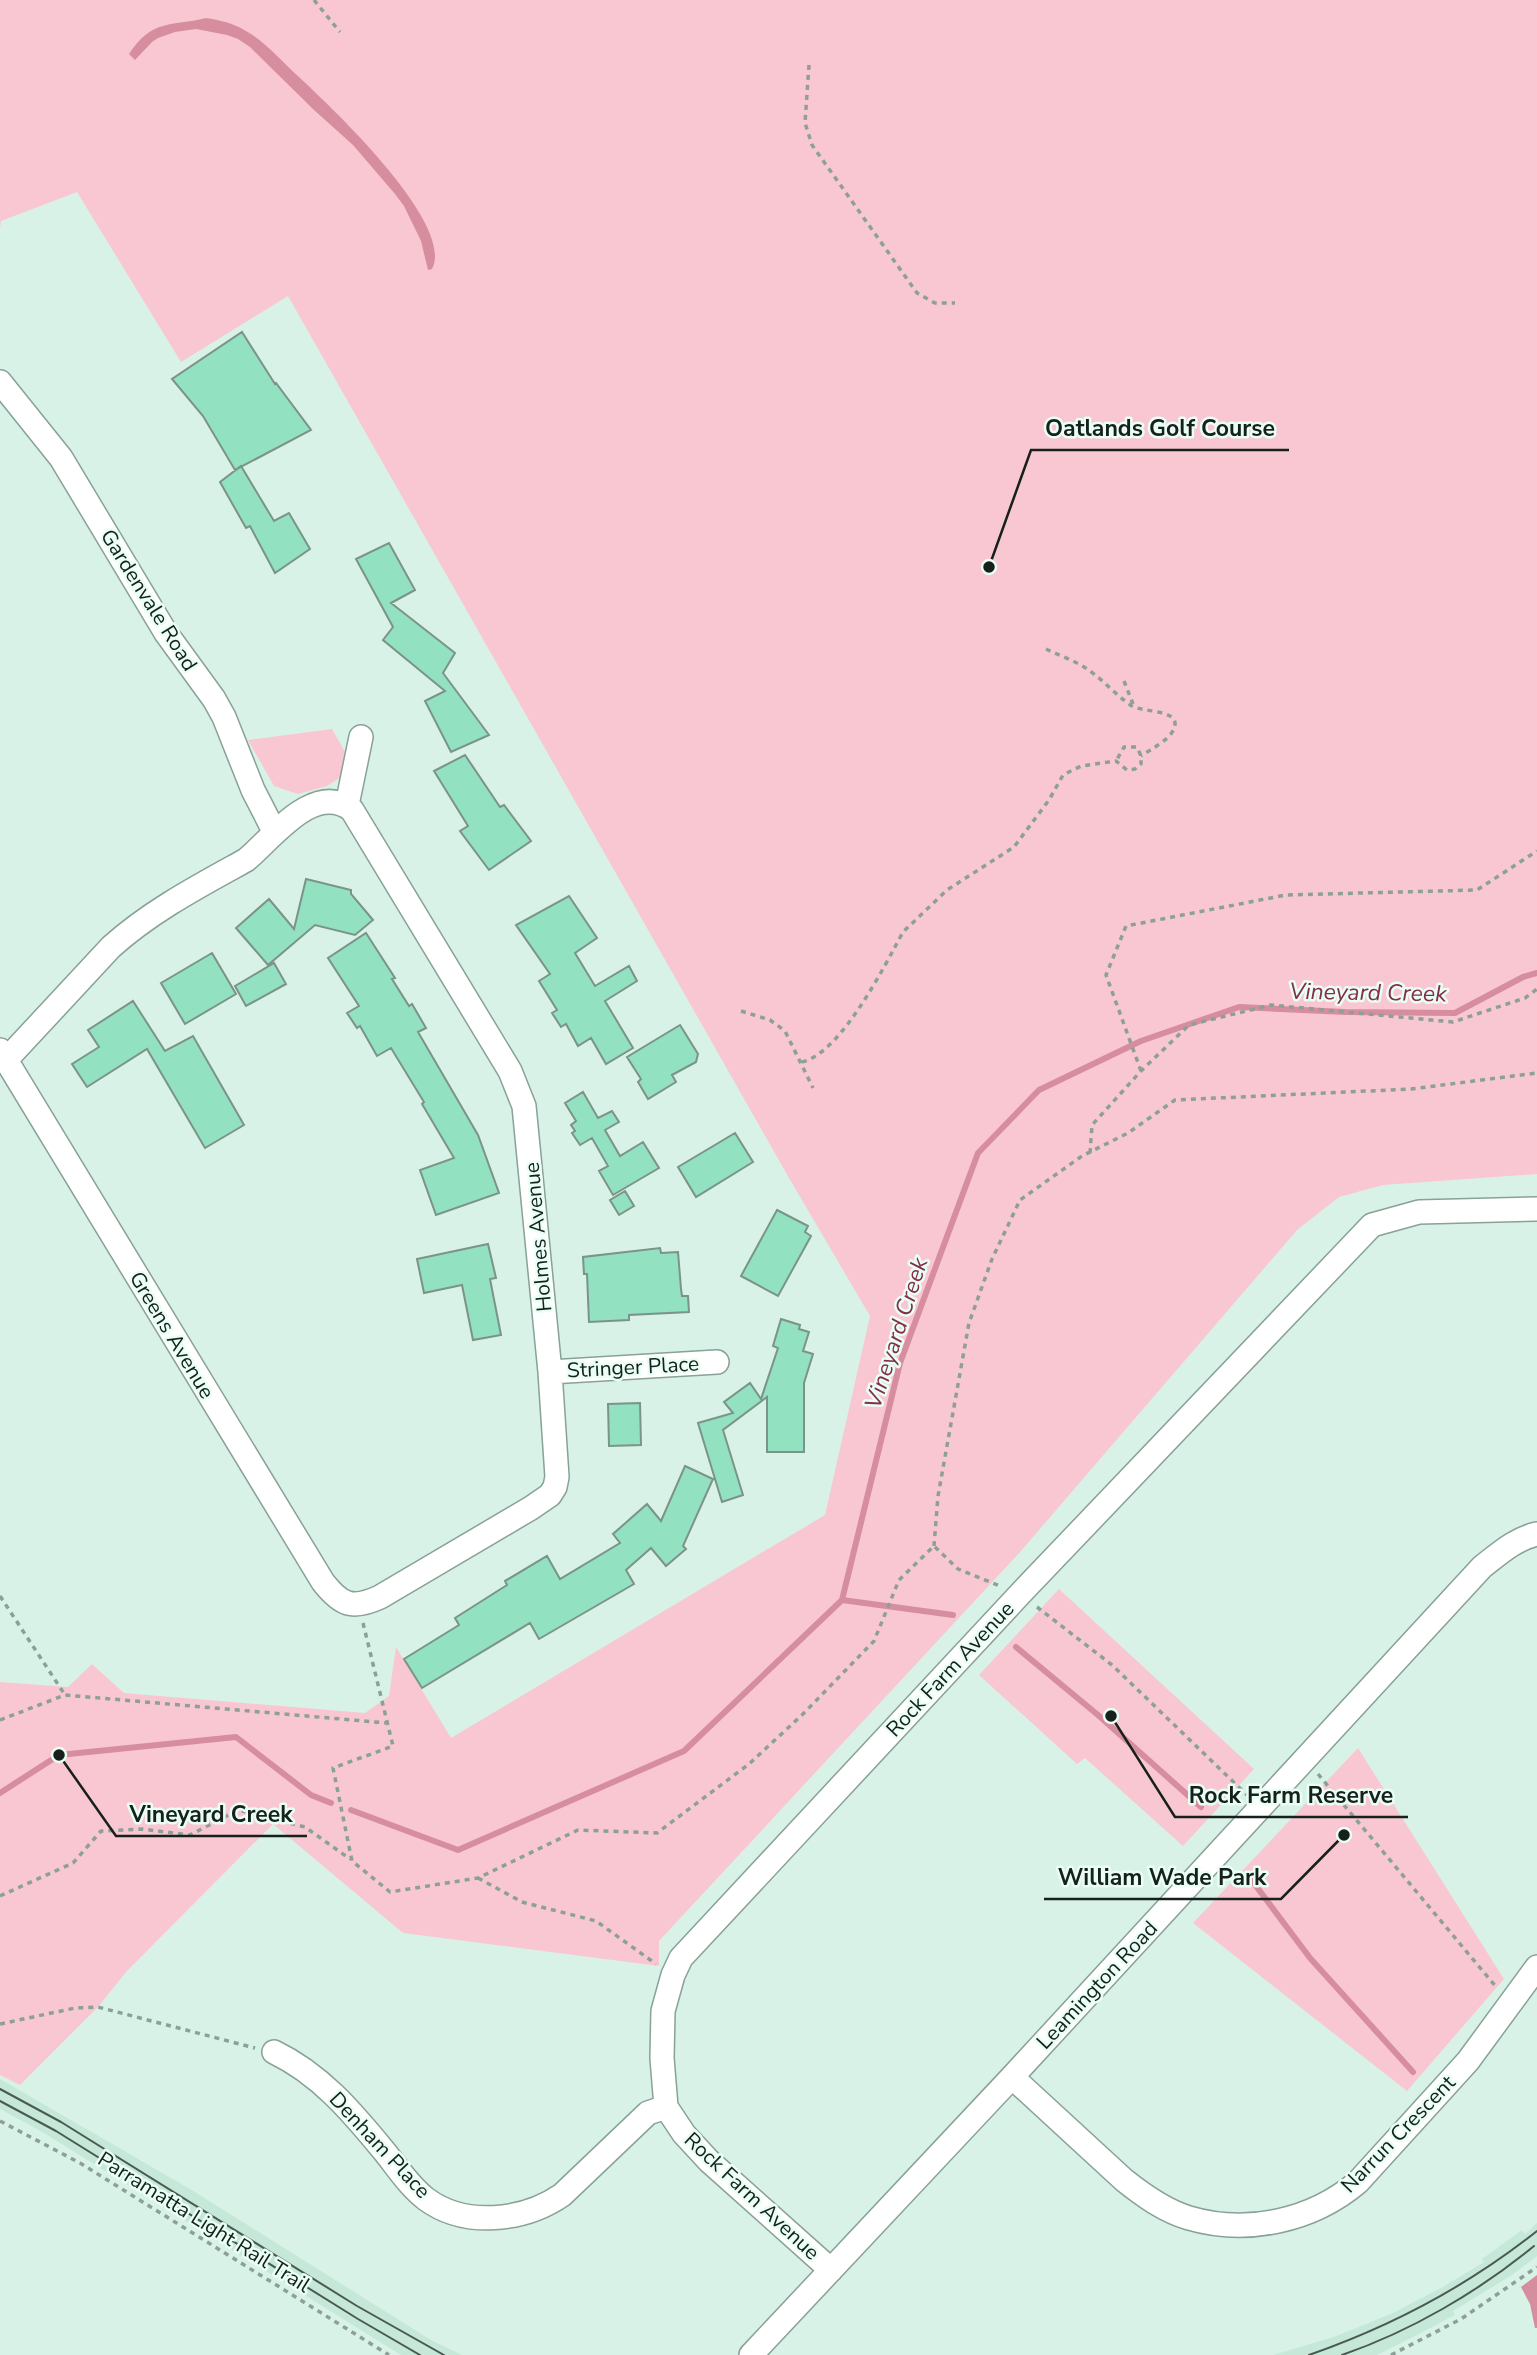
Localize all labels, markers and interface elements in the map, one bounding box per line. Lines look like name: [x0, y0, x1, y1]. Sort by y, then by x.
callout: Oatlands Golf Course: [1031, 406, 1289, 450]
text: Oatlands Golf Course: [1045, 413, 1275, 444]
street label: Gardenvale Road: [94, 524, 204, 676]
water label: Vineyard Creek: [1289, 976, 1447, 1009]
street label: Holmes Avenue: [518, 1161, 558, 1313]
water label: Vineyard Creek: [857, 1253, 936, 1413]
street label: Greens Avenue: [123, 1266, 221, 1404]
street label: Stringer Place: [566, 1350, 700, 1384]
street label: Rock Farm Avenue: [880, 1595, 1020, 1743]
callout: Rock Farm Reserve: [1175, 1773, 1408, 1817]
text: Rock Farm Reserve: [1189, 1780, 1393, 1811]
callout: Vineyard Creek: [116, 1792, 307, 1836]
text: Vineyard Creek: [128, 1799, 293, 1830]
callout: William Wade Park: [1044, 1855, 1281, 1899]
text: William Wade Park: [1058, 1862, 1267, 1893]
street label: Leamington Road: [1030, 1915, 1164, 2055]
street label: Narrun Crescent: [1335, 2069, 1462, 2199]
street label: Denham Place: [323, 2086, 437, 2204]
street label: Rock Farm Avenue: [678, 2126, 826, 2266]
street label: Parramatta Light Rail Trail: [92, 2145, 316, 2299]

